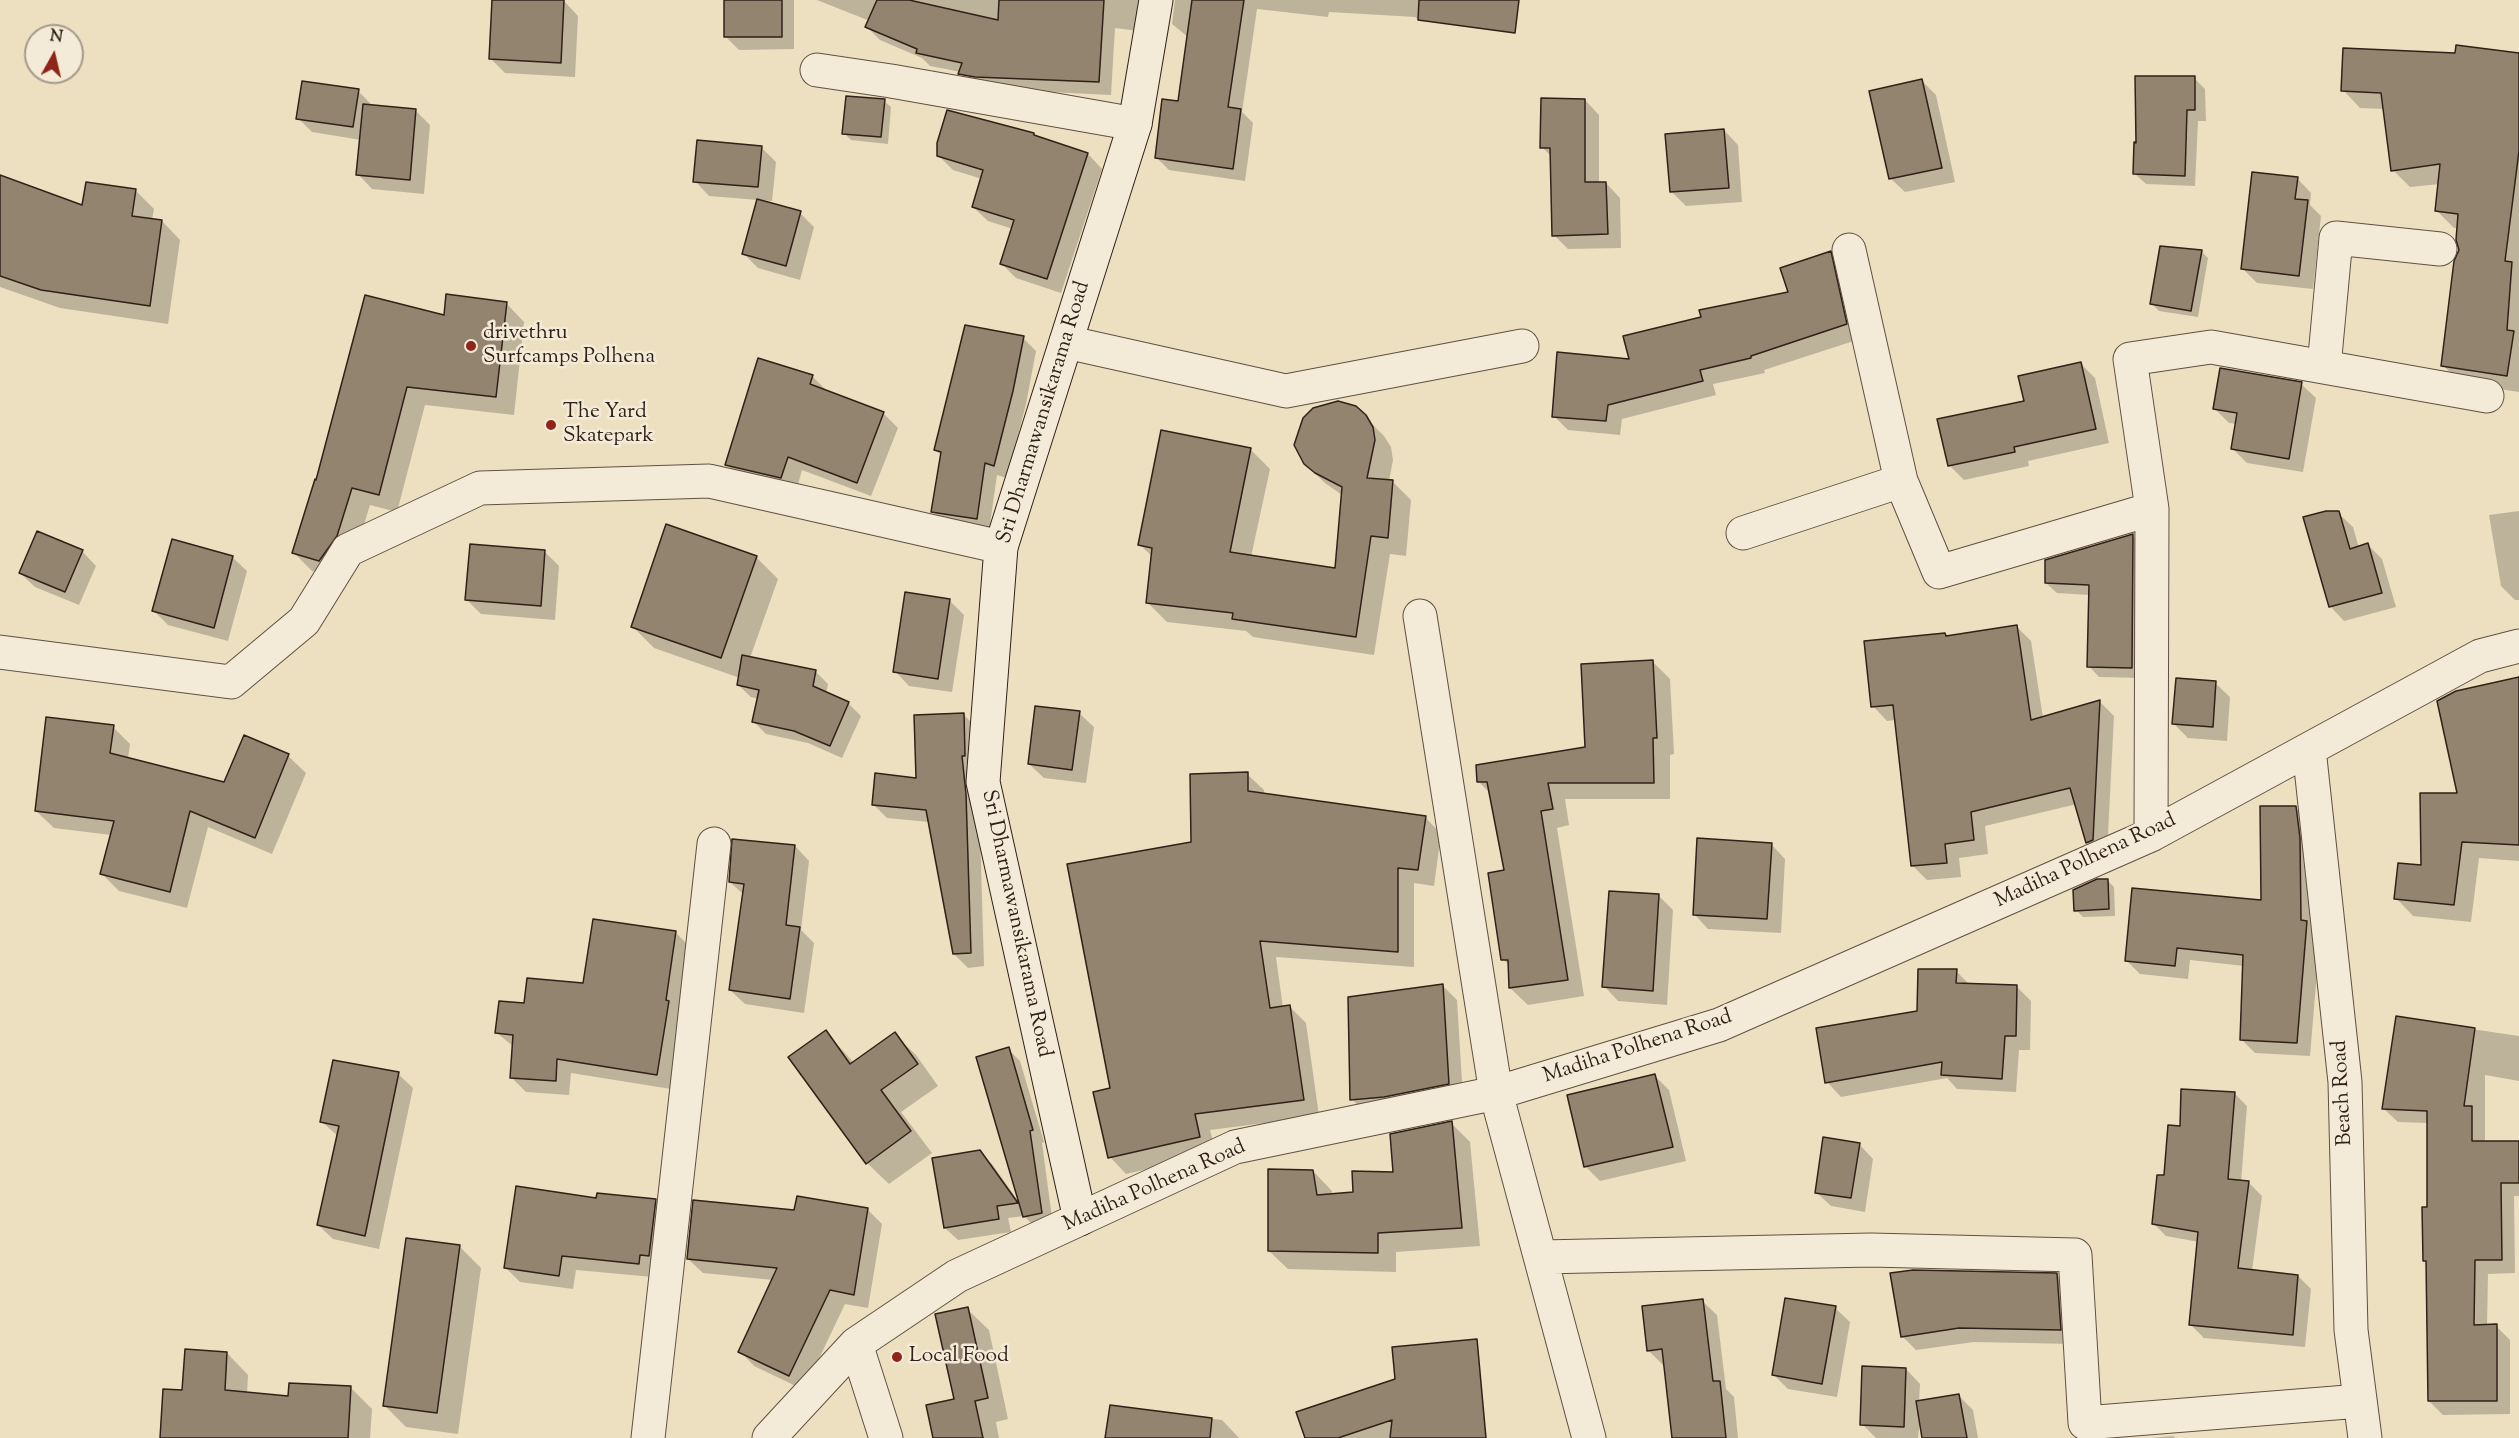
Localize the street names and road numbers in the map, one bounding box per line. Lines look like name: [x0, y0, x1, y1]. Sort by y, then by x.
street label: Sri Dharmawansikarama Road: [993, 279, 1097, 547]
street label: Sri Dharmawansikarama Road: [974, 788, 1056, 1060]
street label: Madiha Polhena Road: [1991, 809, 2181, 915]
street label: Madiha Polhena Road: [1540, 1006, 1736, 1090]
street label: Beach Road: [2329, 1040, 2359, 1146]
street label: Madiha Polhena Road: [1060, 1135, 1250, 1239]

